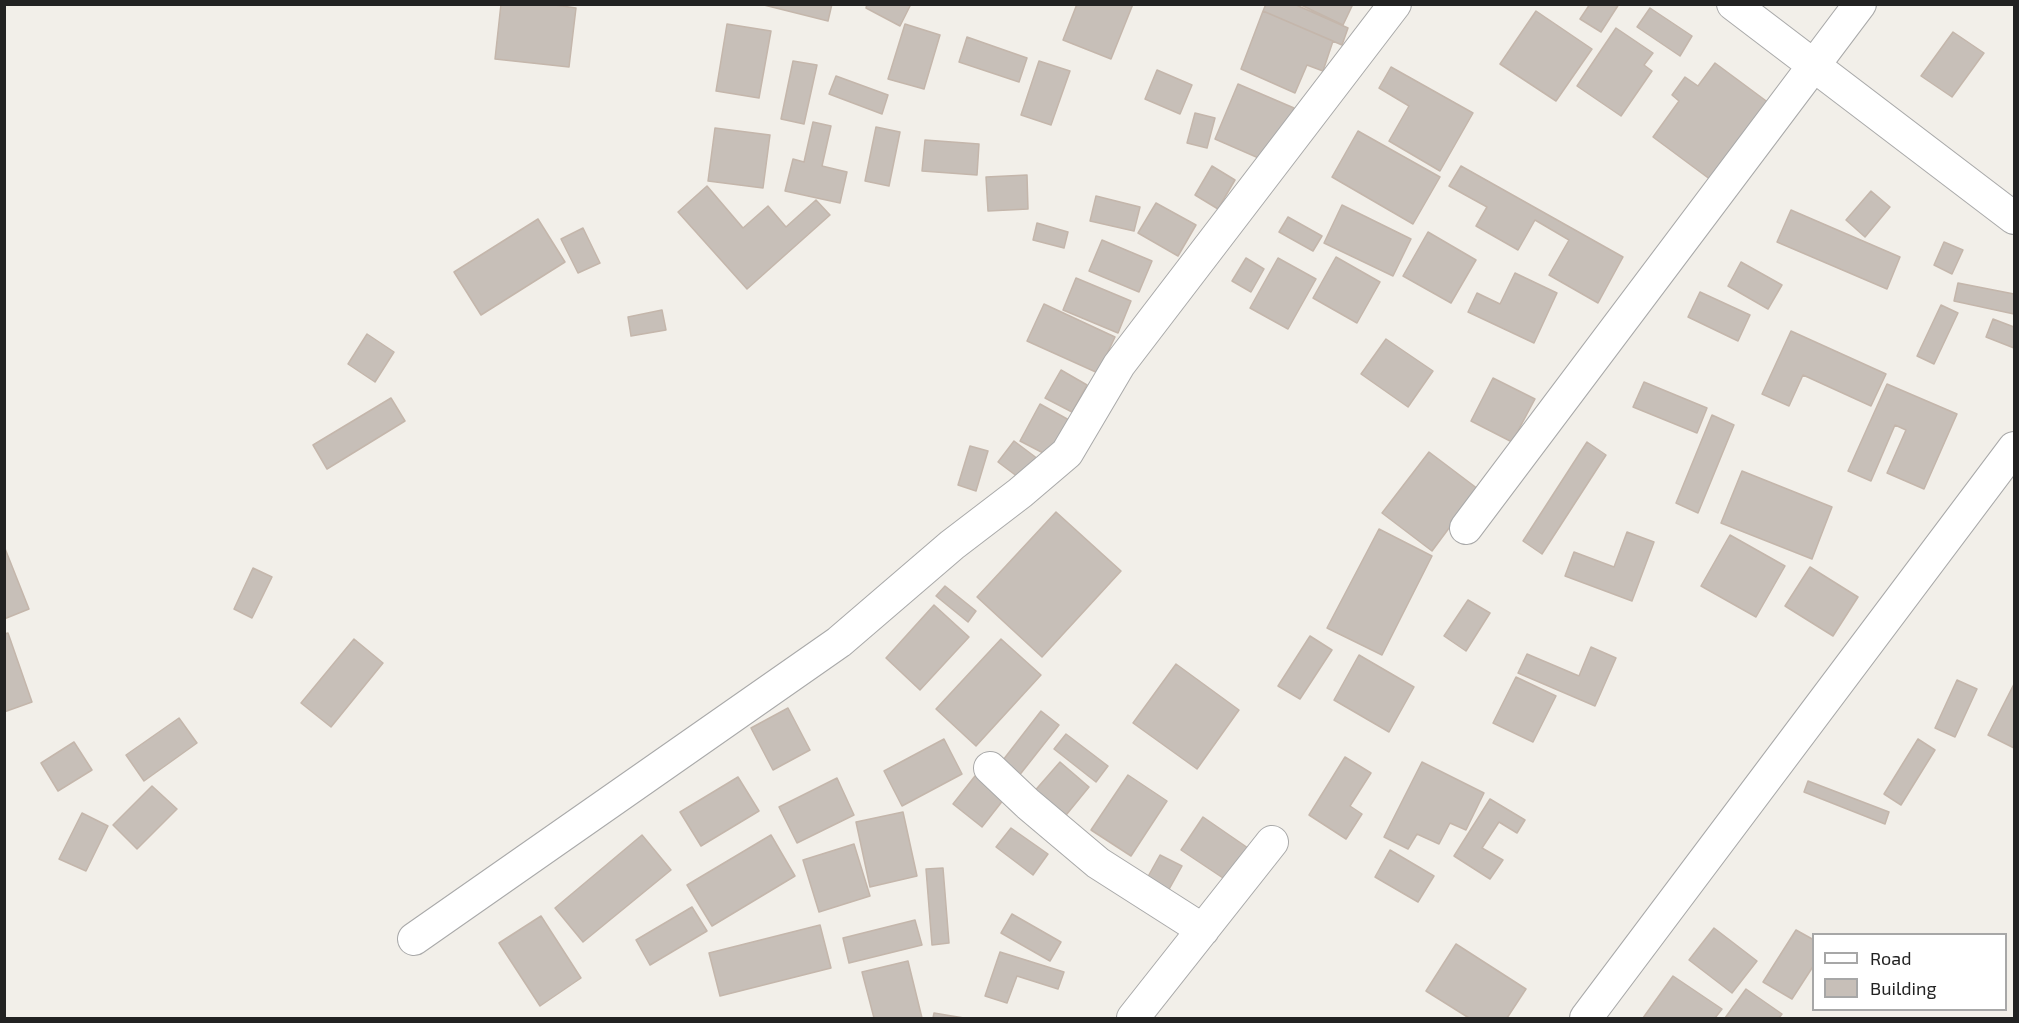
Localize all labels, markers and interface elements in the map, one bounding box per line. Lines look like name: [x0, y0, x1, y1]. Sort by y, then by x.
legend: [1812, 933, 2007, 1011]
text: Road: [1870, 947, 1911, 969]
text: Building: [1870, 977, 1937, 999]

